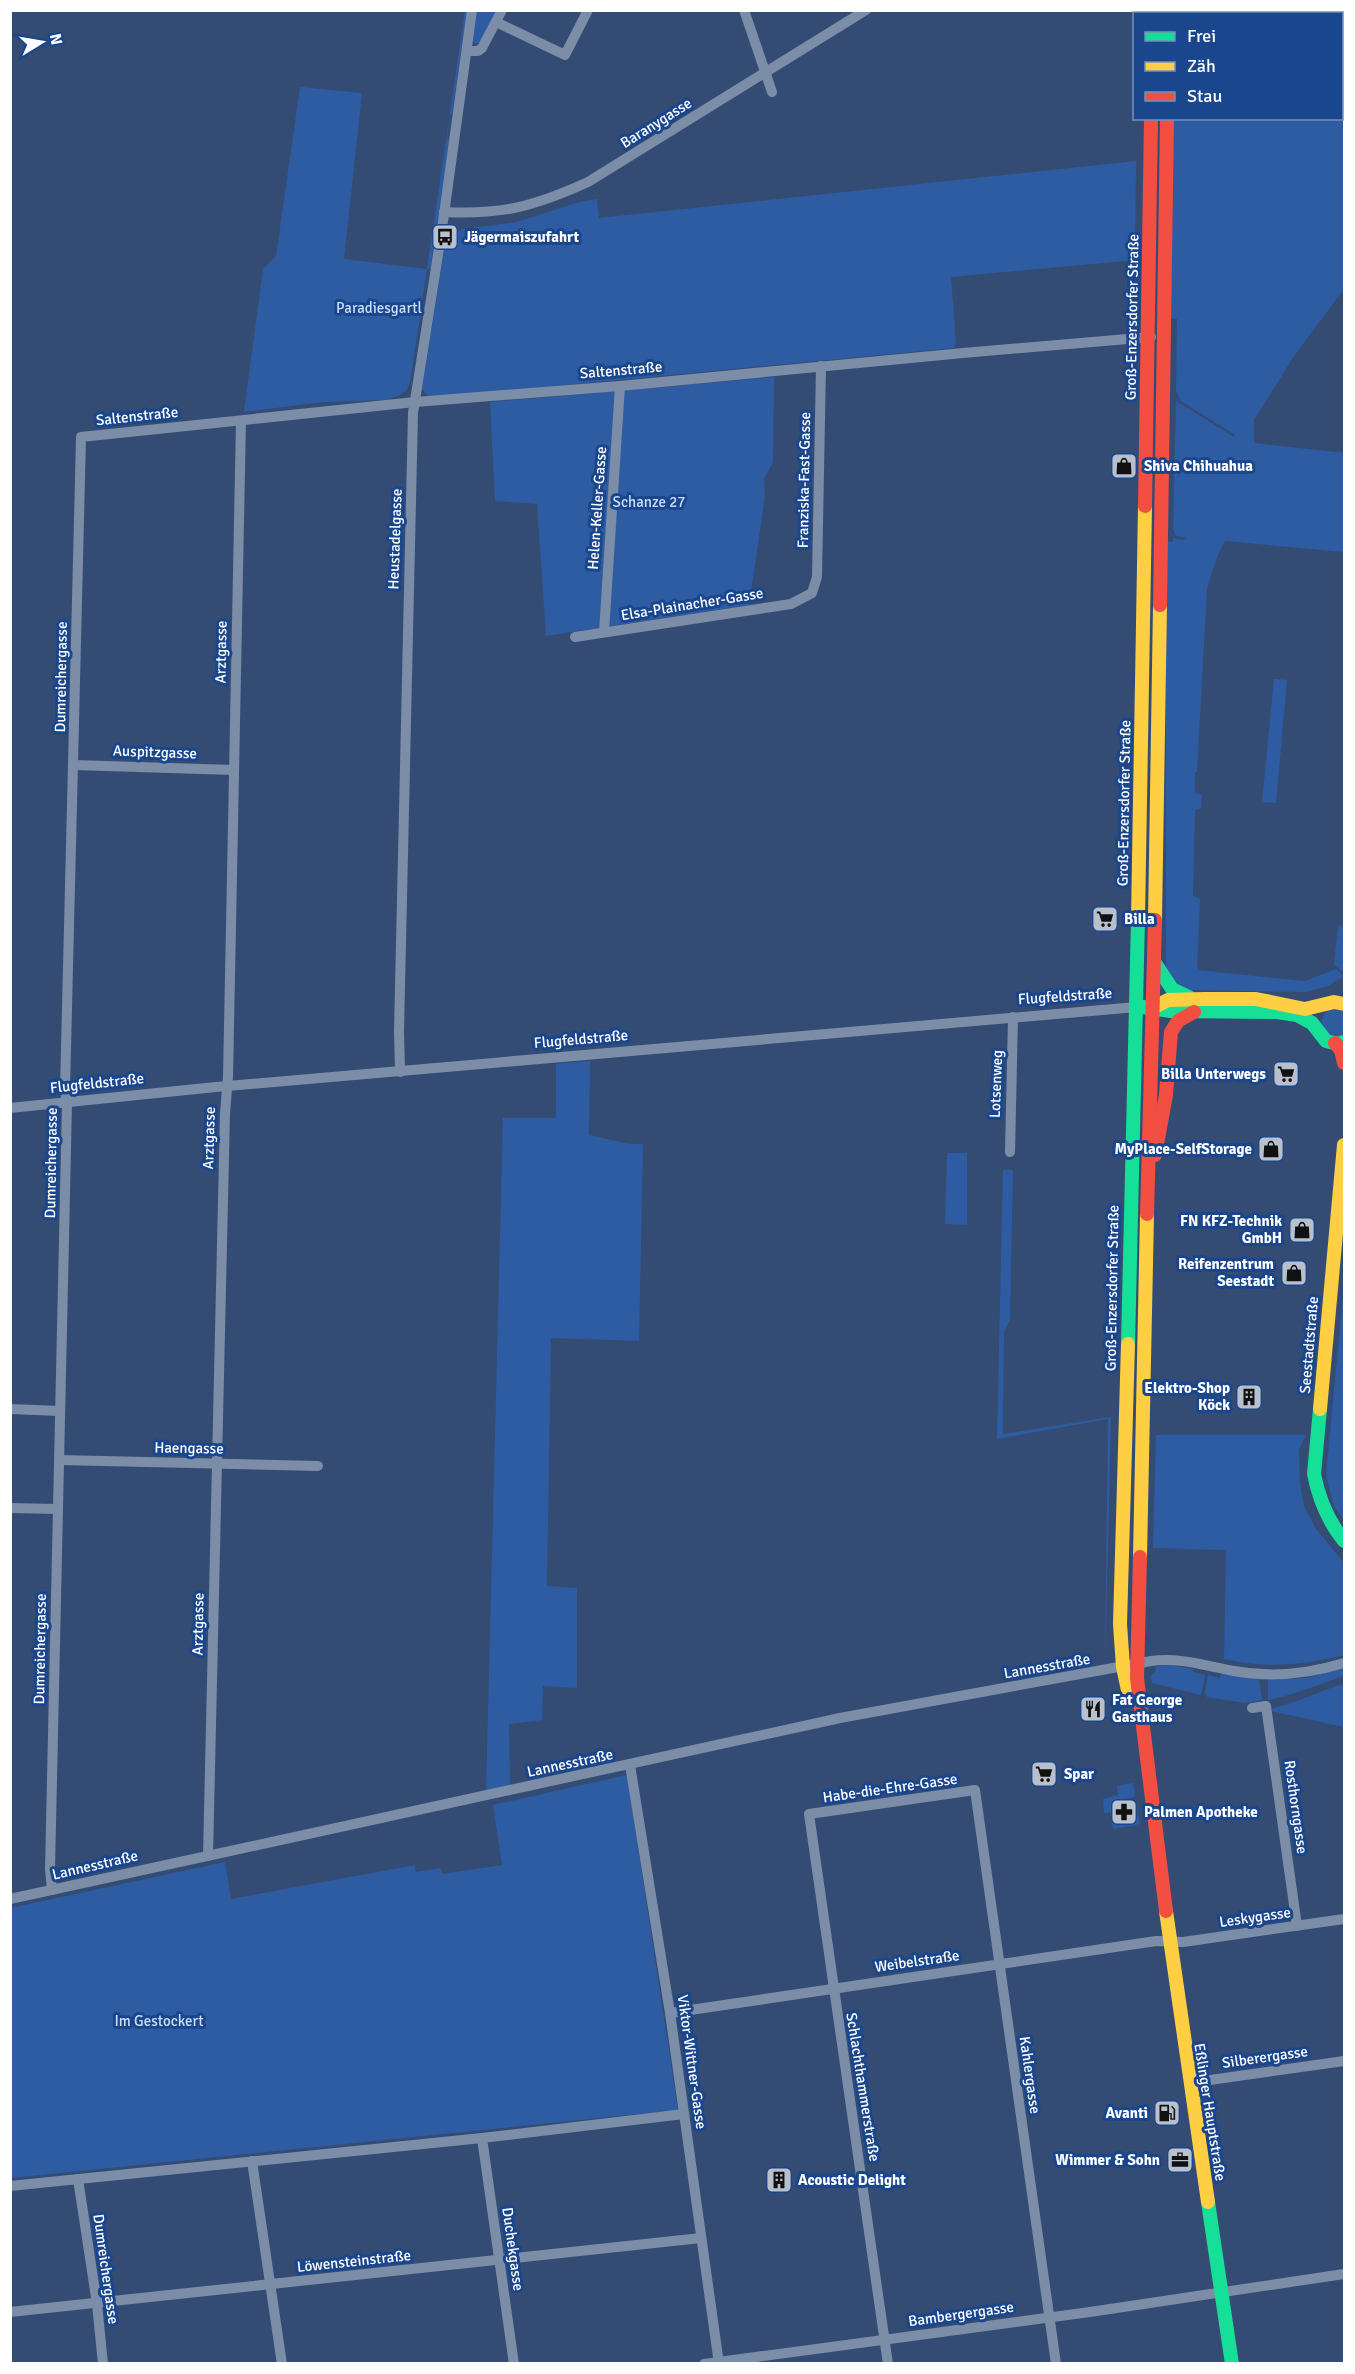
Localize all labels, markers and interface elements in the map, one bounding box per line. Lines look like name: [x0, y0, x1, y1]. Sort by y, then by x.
north arrow: [12, 12, 72, 72]
legend: [1133, 12, 1343, 120]
text: Frei: [1187, 25, 1216, 47]
text: N: [45, 32, 67, 47]
text: Zäh: [1187, 55, 1216, 77]
text: Stau: [1187, 85, 1222, 107]
street label: Baranygasse: [617, 94, 695, 152]
bus stop icon: Jägermaiszufahrt: [430, 222, 460, 252]
place label: Jägermaiszufahrt: [464, 228, 580, 246]
street label: Groß-Enzersdorfer Straße: [1122, 234, 1142, 400]
park label: Paradiesgartl: [336, 299, 422, 317]
street label: Saltenstraße: [579, 357, 663, 383]
street label: Saltenstraße: [95, 403, 179, 429]
street label: Franziska-Fast-Gasse: [794, 412, 814, 548]
street label: Helen-Keller-Gasse: [584, 446, 610, 570]
shop icon: Shiva Chihuahua: [1109, 451, 1139, 481]
place label: Shiva Chihuahua: [1144, 457, 1253, 475]
street label: Heustadelgasse: [384, 488, 406, 590]
park label: Schanze 27: [613, 493, 685, 511]
street label: Elsa-Plainacher-Gasse: [619, 584, 765, 624]
street label: Arztgasse: [211, 620, 231, 684]
street label: Dumreichergasse: [51, 621, 71, 733]
street label: Groß-Enzersdorfer Straße: [1114, 720, 1134, 886]
street label: Auspitzgasse: [113, 742, 197, 762]
supermarket icon: Billa: [1090, 904, 1120, 934]
place label: Billa: [1124, 910, 1155, 928]
street label: Flugfeldstraße: [1017, 984, 1113, 1008]
street label: Flugfeldstraße: [533, 1026, 629, 1052]
street label: Lotsenweg: [986, 1049, 1006, 1119]
supermarket icon: Billa Unterwegs: [1271, 1059, 1301, 1089]
place label: Billa Unterwegs: [1161, 1065, 1266, 1083]
street label: Flugfeldstraße: [49, 1069, 145, 1097]
street label: Arztgasse: [199, 1106, 219, 1170]
street label: Dumreichergasse: [41, 1107, 61, 1219]
shop icon: MyPlace-SelfStorage: [1256, 1134, 1286, 1164]
place label: MyPlace-SelfStorage: [1114, 1140, 1252, 1158]
street label: Groß-Enzersdorfer Straße: [1102, 1205, 1122, 1371]
place label: FN KFZ-Technik GmbH: [1180, 1212, 1282, 1247]
shop icon: FN KFZ-Technik GmbH: [1287, 1215, 1317, 1245]
place label: Reifenzentrum Seestadt: [1178, 1255, 1274, 1290]
shop icon: Reifenzentrum Seestadt: [1279, 1258, 1309, 1288]
street label: Seestadtstraße: [1296, 1296, 1322, 1394]
place label: Elektro-Shop Köck: [1144, 1379, 1230, 1414]
building icon: Elektro-Shop Köck: [1234, 1382, 1264, 1412]
street label: Haengasse: [154, 1438, 224, 1458]
street label: Arztgasse: [188, 1592, 208, 1656]
street label: Dumreichergasse: [30, 1593, 50, 1705]
street label: Lannesstraße: [1002, 1650, 1092, 1682]
place label: Fat George Gasthaus: [1112, 1691, 1182, 1726]
restaurant icon: Fat George Gasthaus: [1078, 1694, 1108, 1724]
street label: Lannesstraße: [525, 1745, 615, 1781]
supermarket icon: Spar: [1029, 1759, 1059, 1789]
street label: Rosthorngasse: [1281, 1759, 1311, 1855]
place label: Spar: [1064, 1765, 1094, 1783]
street label: Habe-die-Ehre-Gasse: [822, 1770, 958, 1806]
pharmacy icon: Palmen Apotheke: [1109, 1797, 1139, 1827]
place label: Palmen Apotheke: [1144, 1803, 1258, 1821]
street label: Lannesstraße: [50, 1846, 140, 1884]
street label: Leskygasse: [1218, 1903, 1292, 1931]
street label: Weibelstraße: [874, 1946, 960, 1976]
street label: Viktor-Wittner-Gasse: [674, 1994, 710, 2130]
street label: Schlachthammerstraße: [842, 2011, 884, 2163]
park label: Im Gestockert: [114, 2012, 204, 2030]
street label: Kahlergasse: [1016, 2035, 1044, 2115]
street label: Eßlinger Hauptstraße: [1190, 2042, 1230, 2182]
street label: Silberergasse: [1221, 2042, 1309, 2072]
fuel station icon: Avanti: [1152, 2098, 1182, 2128]
place label: Avanti: [1106, 2104, 1148, 2122]
office icon: Wimmer & Sohn: [1165, 2145, 1195, 2175]
place label: Wimmer & Sohn: [1055, 2151, 1160, 2169]
building icon: Acoustic Delight: [764, 2165, 794, 2195]
place label: Acoustic Delight: [798, 2171, 906, 2189]
street label: Duchekgasse: [498, 2206, 528, 2292]
street label: Dumreichergasse: [89, 2213, 123, 2325]
street label: Löwensteinstraße: [296, 2246, 412, 2276]
street label: Bambergergasse: [907, 2298, 1015, 2330]

